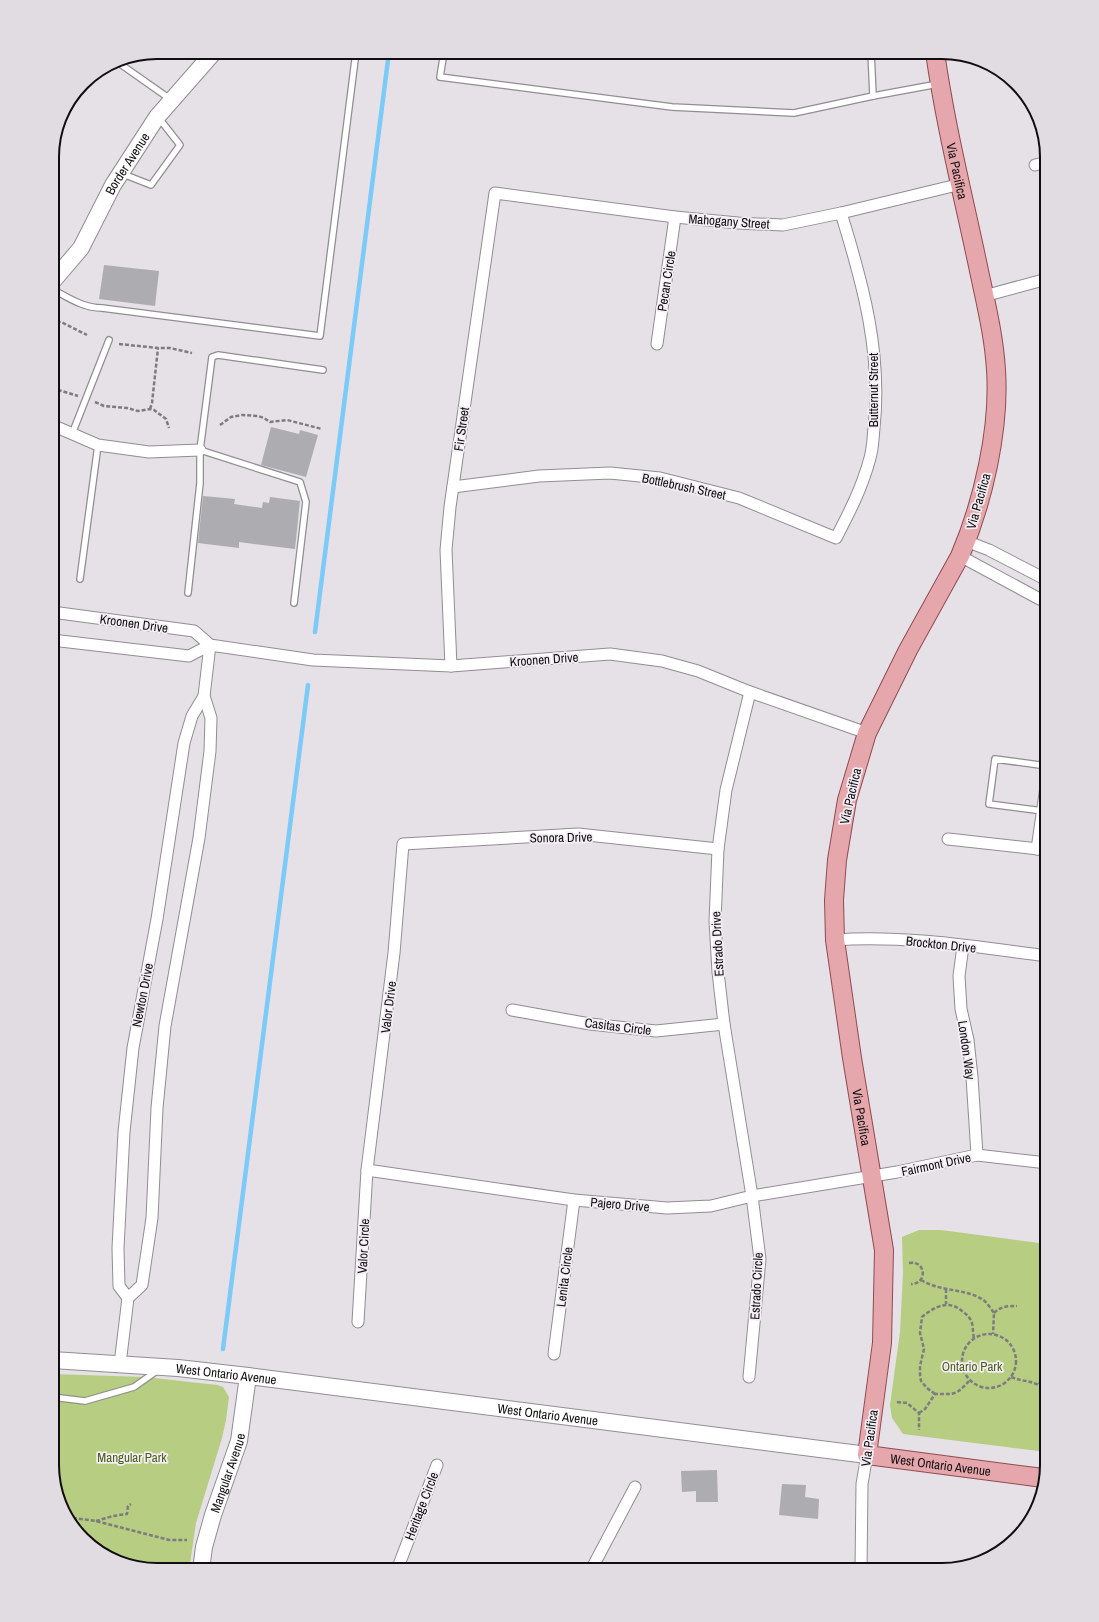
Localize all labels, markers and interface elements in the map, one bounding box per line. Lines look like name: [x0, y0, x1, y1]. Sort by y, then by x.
street label: Border Avenue: [102, 129, 154, 198]
street label: Via Pacifica: [942, 141, 971, 201]
street label: Mahogany Street: [688, 210, 770, 233]
street label: Pecan Circle: [653, 250, 680, 313]
street label: Butternut Street: [865, 353, 882, 427]
street label: Fir Street: [450, 406, 473, 452]
street label: Bottlebrush Street: [640, 469, 727, 504]
street label: Via Pacifica: [962, 471, 995, 531]
street label: Kroonen Drive: [99, 610, 169, 637]
street label: Kroonen Drive: [509, 649, 579, 670]
street label: Via Pacifica: [836, 766, 865, 826]
street label: Sonora Drive: [529, 828, 593, 847]
street label: Estrado Drive: [707, 911, 728, 977]
street label: Brockton Drive: [905, 932, 977, 957]
street label: Newton Drive: [128, 962, 157, 1028]
street label: Valor Drive: [377, 980, 400, 1034]
street label: Casitas Circle: [584, 1014, 652, 1039]
street label: London Way: [954, 1019, 979, 1081]
street label: Via Pacifica: [848, 1088, 874, 1147]
street label: Fairmont Drive: [900, 1149, 972, 1180]
street label: Pajero Drive: [590, 1193, 650, 1216]
street label: Valor Circle: [354, 1218, 373, 1274]
street label: Lenita Circle: [552, 1246, 577, 1308]
street label: Estrado Circle: [746, 1252, 767, 1320]
park label: Ontario Park: [942, 1358, 1003, 1375]
street label: West Ontario Avenue: [175, 1360, 278, 1389]
street label: West Ontario Avenue: [497, 1400, 599, 1430]
street label: Via Pacifica: [857, 1408, 882, 1468]
street label: Mangular Avenue: [206, 1432, 249, 1515]
park label: Mangular Park: [97, 1449, 167, 1466]
street label: West Ontario Avenue: [889, 1450, 992, 1480]
street label: Heritage Circle: [401, 1470, 442, 1543]

